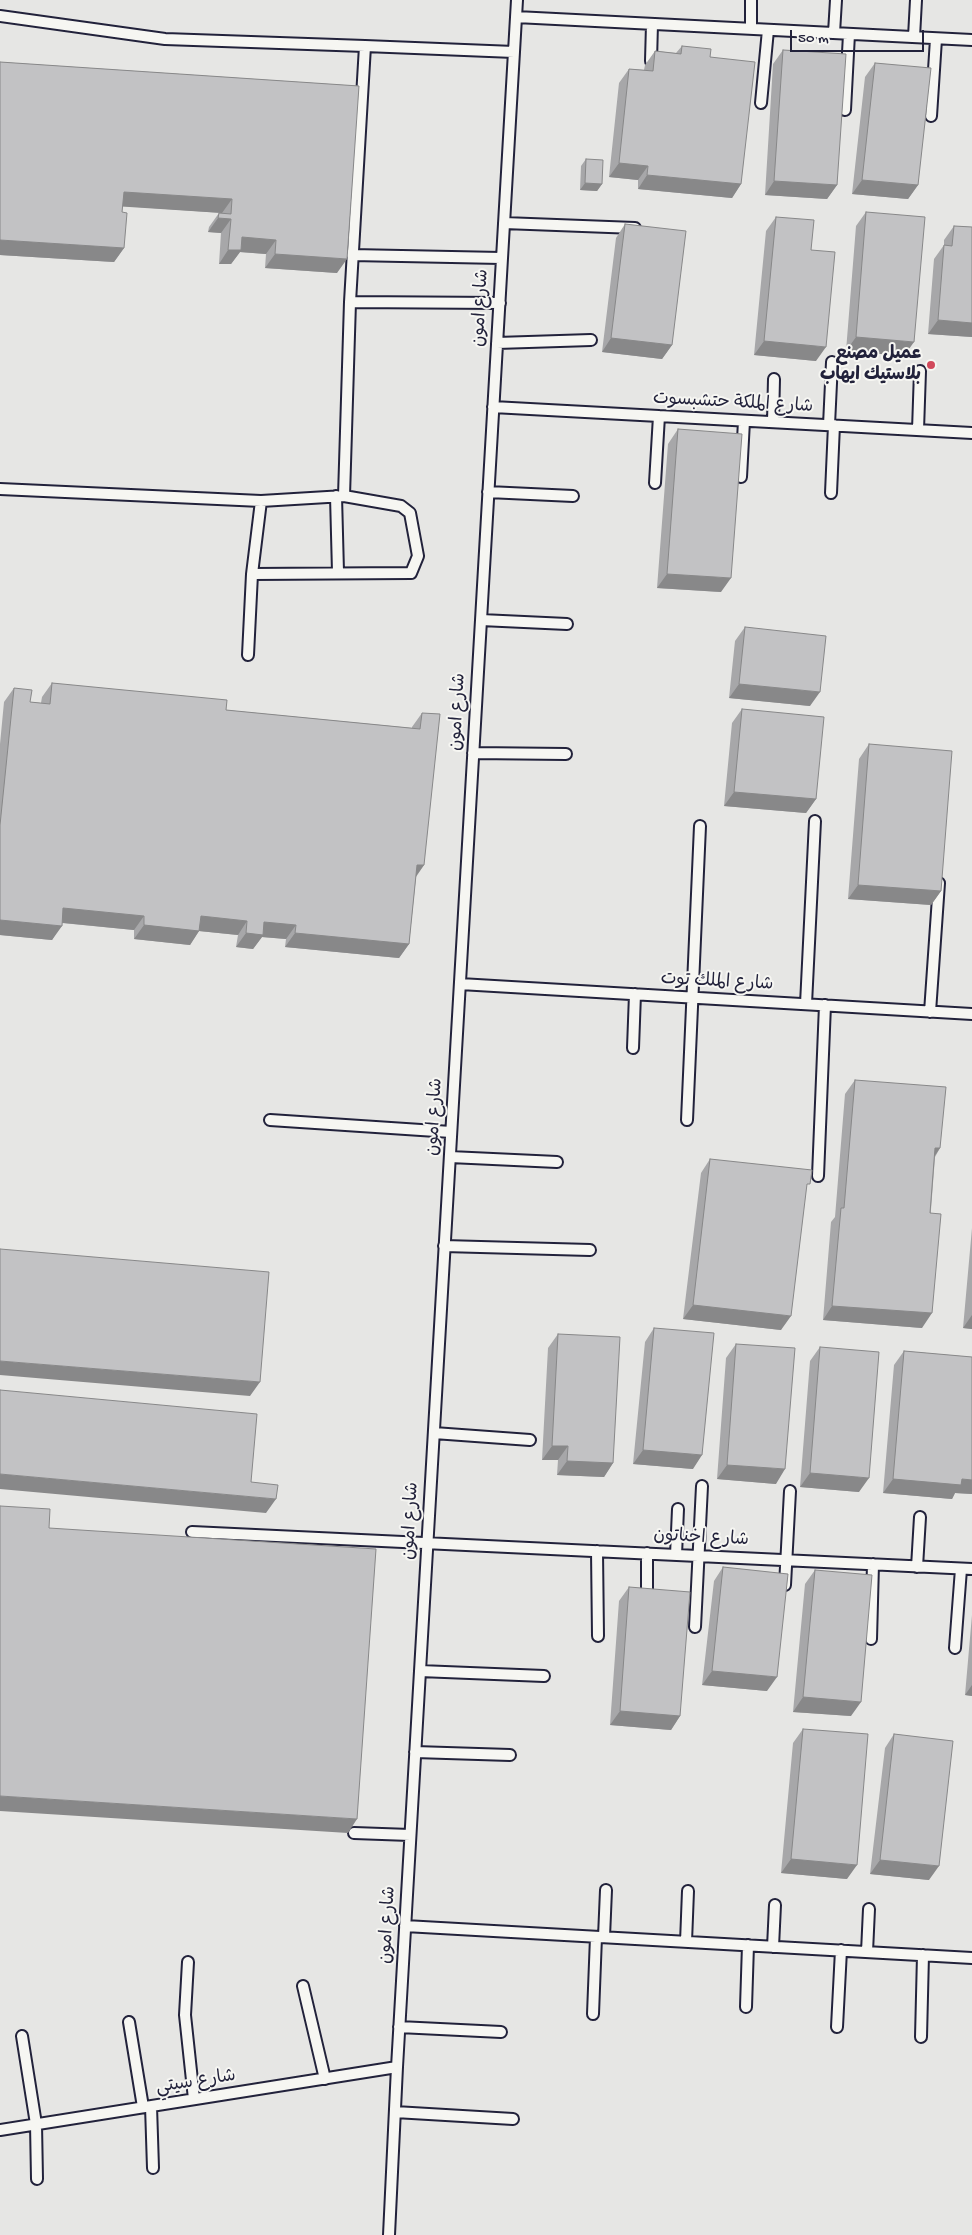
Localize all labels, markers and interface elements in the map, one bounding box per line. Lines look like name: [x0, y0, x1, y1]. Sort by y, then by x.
scale bar: [792, 20, 926, 52]
text: 50 m: [798, 30, 829, 48]
street label: شارع امون: [469, 269, 495, 347]
place label: عميل مصنع بلاستيك ايهاب: [820, 344, 921, 386]
marker: عميل مصنع بلاستيك ايهاب: [925, 359, 937, 371]
street label: شارع الملكة حتشبسوت: [652, 389, 814, 419]
street label: شارع امون: [446, 673, 472, 751]
street label: شارع الملك توت: [660, 969, 774, 997]
street label: شارع امون: [423, 1078, 449, 1156]
street label: شارع امون: [399, 1482, 425, 1560]
street label: شارع اخناتون: [653, 1526, 749, 1552]
street label: شارع امون: [376, 1886, 402, 1964]
street label: شارع سيتي: [155, 2066, 237, 2100]

